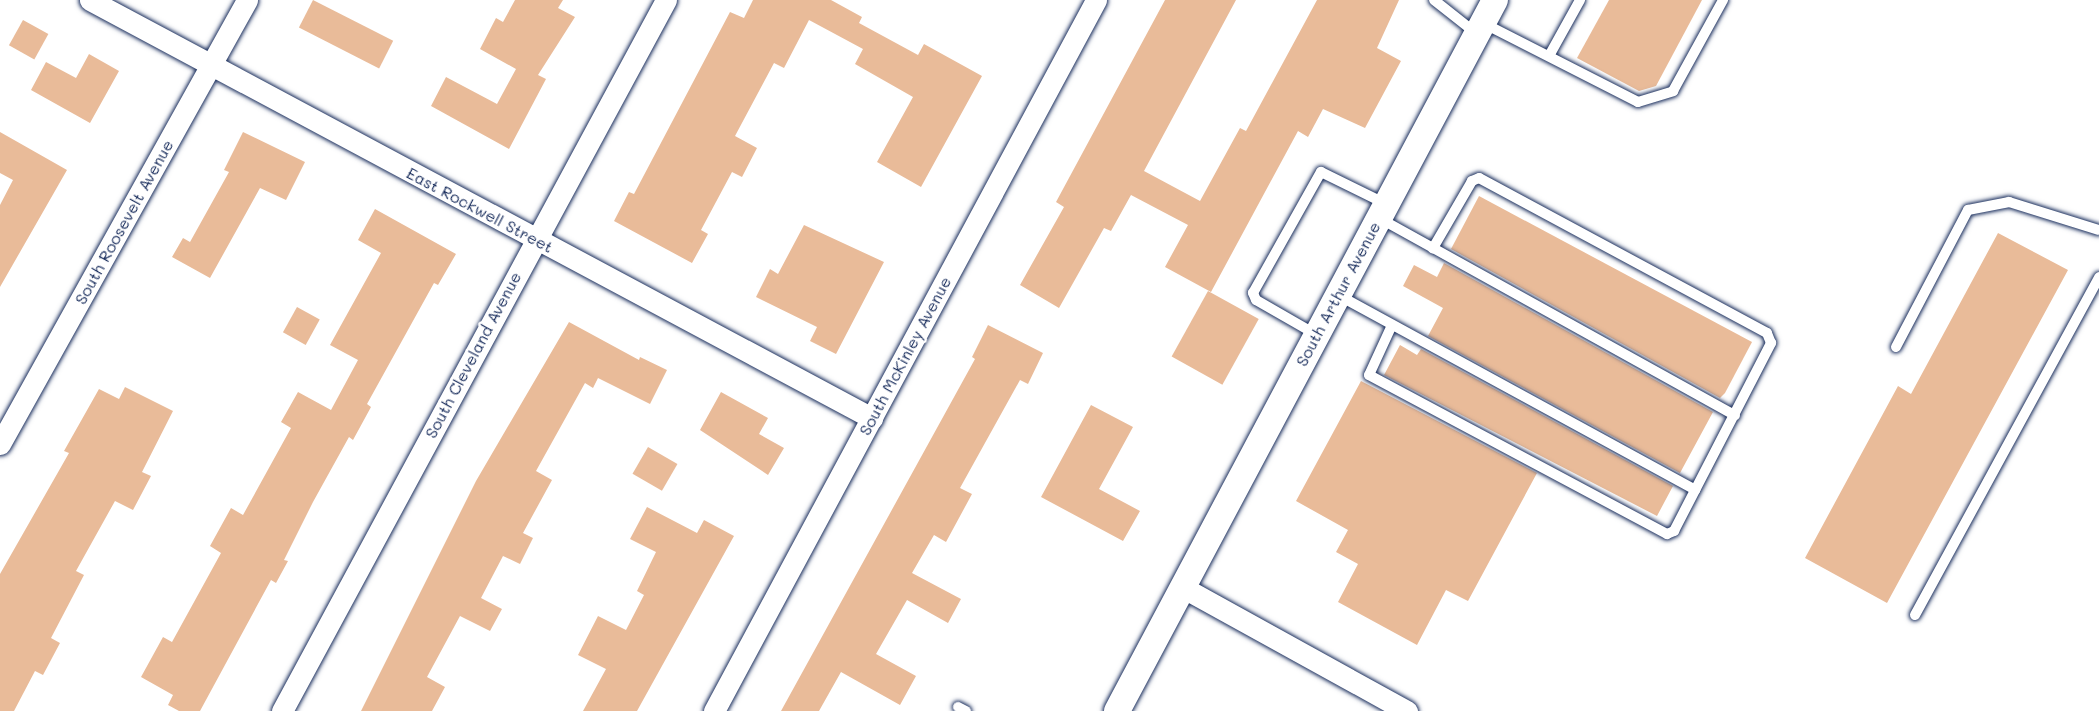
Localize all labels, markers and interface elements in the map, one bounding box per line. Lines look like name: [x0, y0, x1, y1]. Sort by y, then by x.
street label: South Roosevelt Avenue: [71, 136, 177, 308]
street label: East Rockwell Street: [403, 163, 557, 257]
street label: South Arthur Avenue: [1292, 218, 1384, 370]
street label: South Cleveland Avenue: [421, 269, 525, 441]
street label: South McKinley Avenue: [855, 273, 955, 439]

